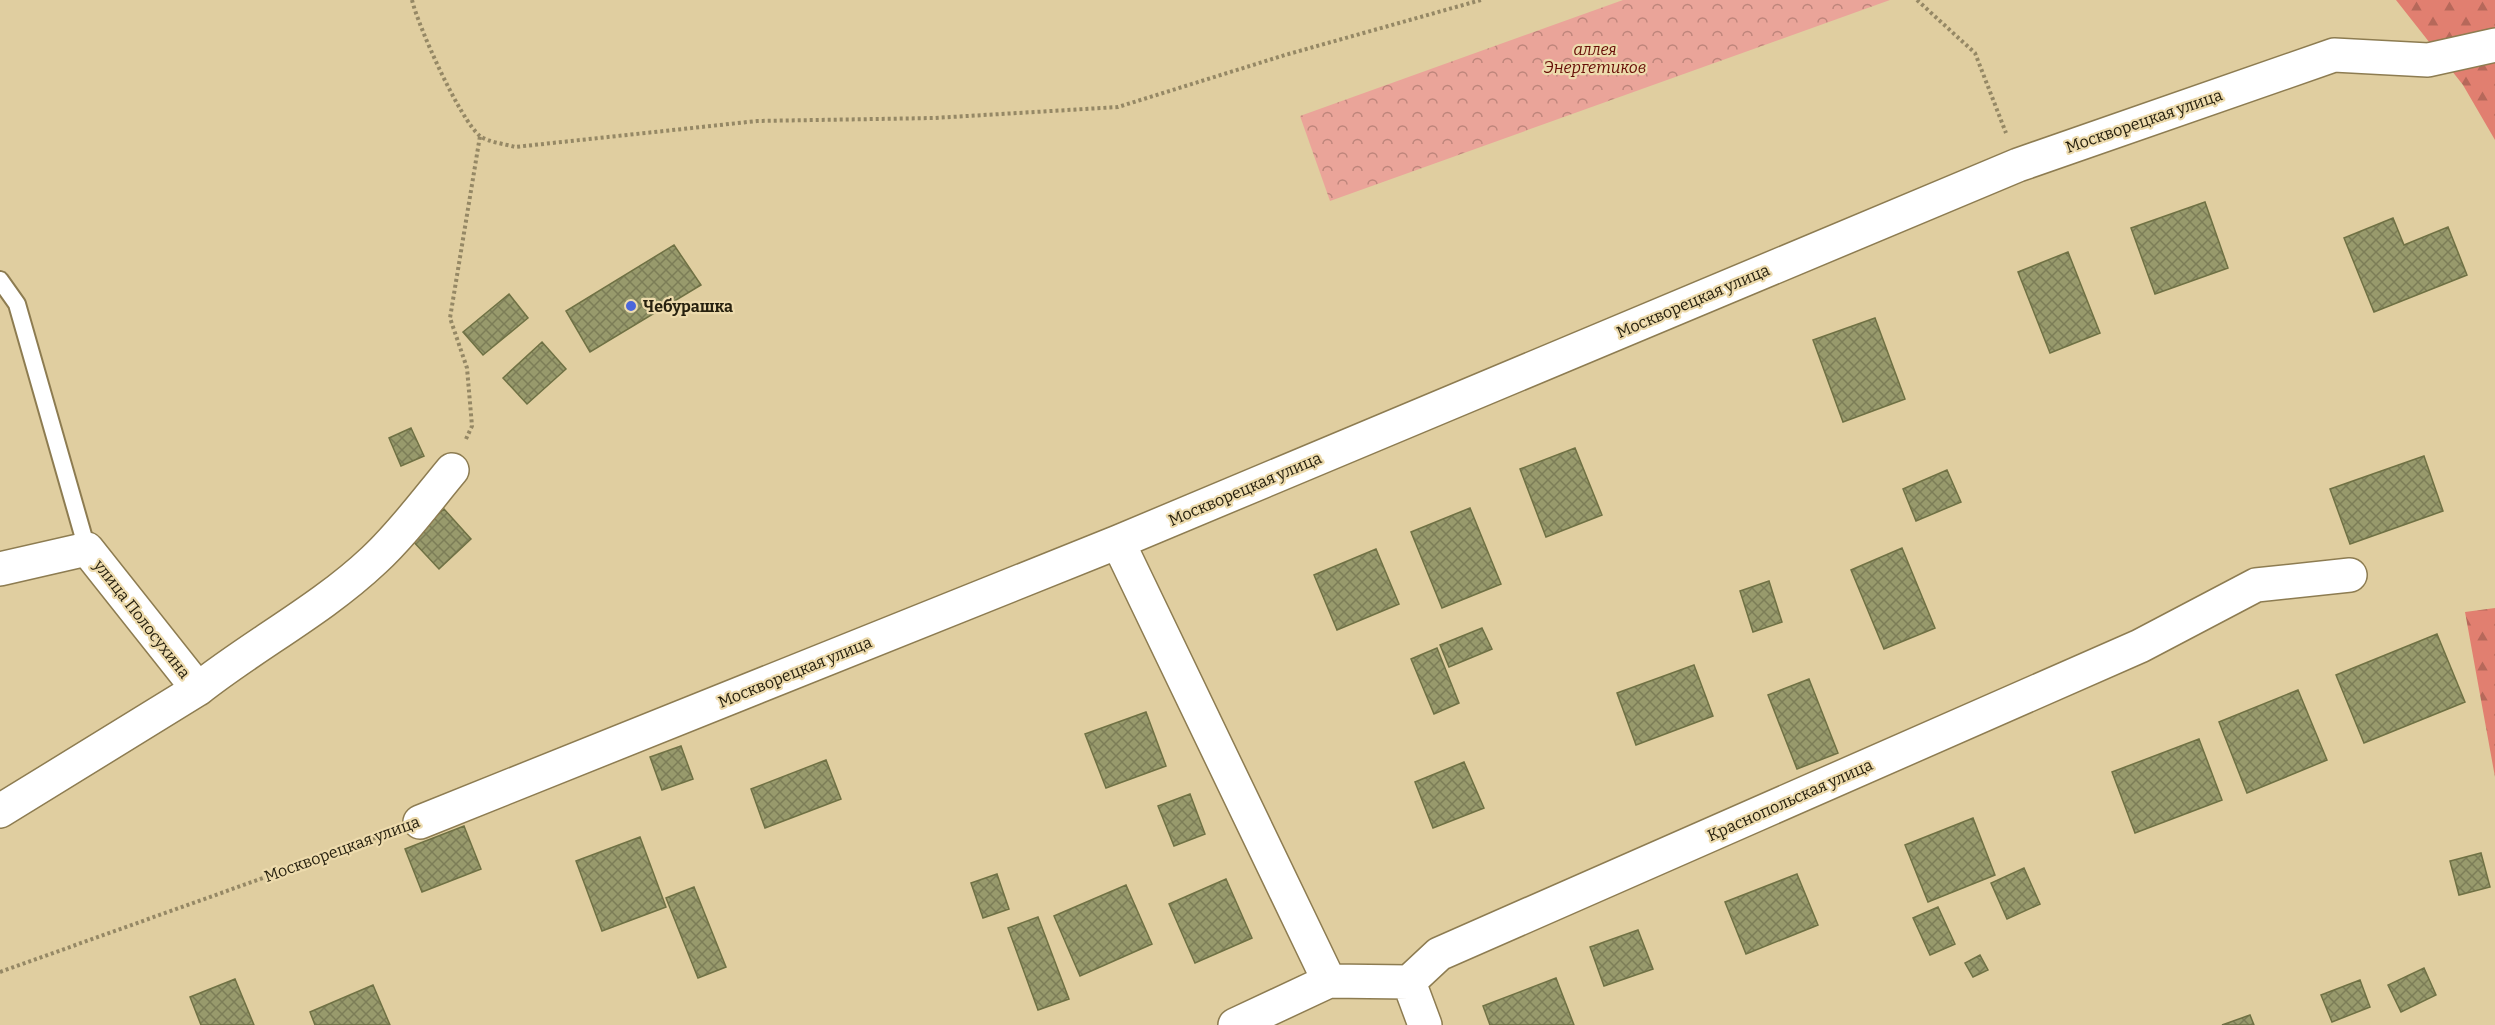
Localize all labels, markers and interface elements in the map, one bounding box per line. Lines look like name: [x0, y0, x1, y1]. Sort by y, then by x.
park label: аллея Энергетиков: [1544, 40, 1647, 77]
street label: Москворецкая улица: [2063, 85, 2225, 157]
street label: Москворецкая улица: [1614, 260, 1773, 342]
place label: Чебурашка: [643, 297, 733, 316]
marker: Чебурашка: [624, 299, 638, 313]
street label: Москворецкая улица: [1166, 448, 1325, 530]
street label: улица Полосухина: [89, 555, 194, 682]
street label: Москворецкая улица: [715, 632, 875, 712]
street label: Краснопольская улица: [1704, 755, 1876, 845]
street label: Москворецкая улица: [262, 812, 423, 886]

